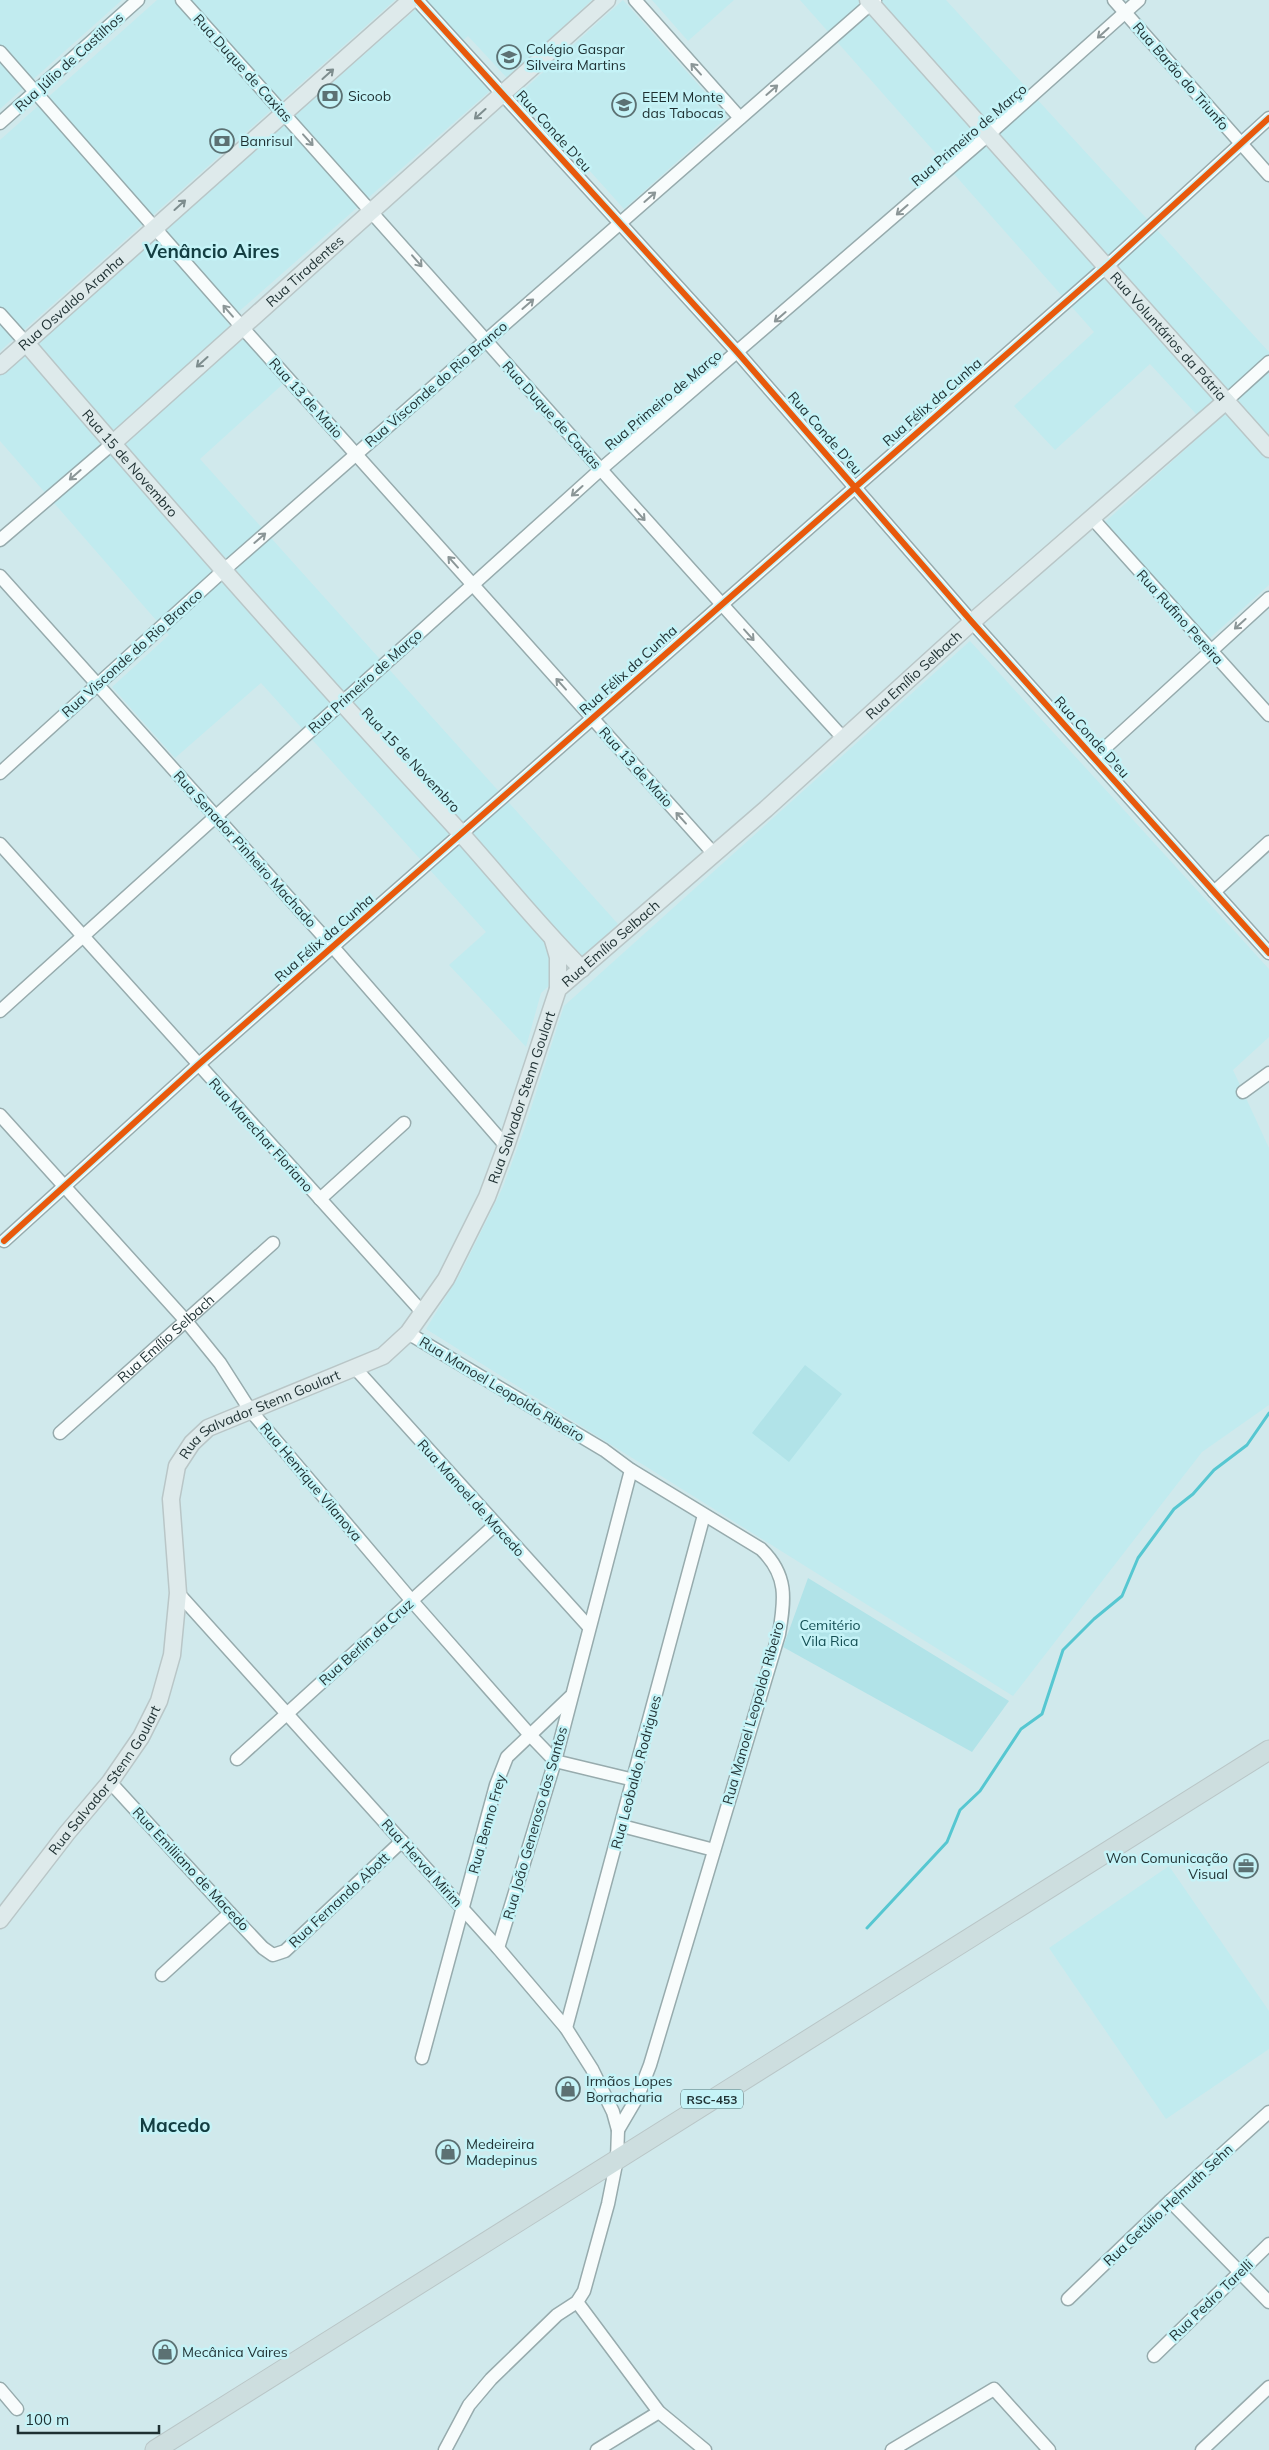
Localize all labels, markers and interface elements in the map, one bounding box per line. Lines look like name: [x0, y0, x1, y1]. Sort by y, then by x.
street label: Rua Júlio de Castilhos: [11, 8, 127, 115]
street label: Rua Duque de Caxias: [190, 10, 296, 126]
street label: Rua Barão do Triunfo: [1129, 18, 1233, 134]
one-way arrow: [1096, 27, 1109, 38]
place label: Colégio Gaspar Silveira Martins: [526, 40, 626, 74]
school or university icon: Colégio Gaspar Silveira Martins: [496, 44, 522, 70]
one-way arrow: [690, 62, 702, 75]
one-way arrow: [321, 68, 334, 80]
street label: Rua Primeiro de Março: [908, 80, 1030, 190]
bank icon: Sicoob: [317, 83, 343, 109]
one-way arrow: [766, 84, 779, 96]
street label: Rua Conde D'eu: [513, 86, 595, 176]
place label: Sicoob: [348, 87, 391, 105]
place label: EEEM Monte das Tabocas: [642, 88, 724, 122]
school or university icon: EEEM Monte das Tabocas: [611, 92, 637, 118]
one-way arrow: [473, 109, 486, 120]
bank icon: Banrisul: [209, 128, 235, 154]
place label: Banrisul: [240, 132, 293, 150]
one-way arrow: [303, 134, 314, 147]
one-way arrow: [643, 191, 656, 203]
one-way arrow: [173, 200, 186, 211]
one-way arrow: [896, 204, 909, 216]
street label: Rua Tiradentes: [262, 231, 348, 311]
district label: Venâncio Aires: [143, 239, 280, 263]
street label: Rua Osvaldo Aranha: [14, 251, 127, 354]
one-way arrow: [411, 255, 422, 268]
street label: Rua Voluntários da Pátria: [1106, 268, 1231, 404]
one-way arrow: [521, 298, 534, 310]
one-way arrow: [223, 305, 234, 318]
one-way arrow: [774, 311, 787, 322]
street label: Rua Visconde do Rio Branco: [361, 317, 511, 451]
street label: Rua Primeiro de Março: [601, 346, 725, 454]
street label: Rua 13 de Maio: [265, 354, 347, 442]
street label: Rua Félix da Cunha: [879, 354, 985, 450]
one-way arrow: [195, 356, 208, 368]
street label: Rua Duque de Caxias: [499, 357, 605, 473]
street label: Rua Conde D'eu: [784, 388, 866, 478]
street label: Rua 15 de Novembro: [78, 406, 182, 521]
one-way arrow: [68, 470, 81, 481]
one-way arrow: [571, 485, 584, 497]
one-way arrow: [634, 508, 646, 521]
one-way arrow: [254, 532, 267, 544]
one-way arrow: [448, 556, 459, 569]
street label: Rua Rufino Pereira: [1133, 566, 1227, 668]
street label: Rua Visconde do Rio Branco: [58, 585, 206, 721]
one-way arrow: [1233, 618, 1246, 630]
street label: Rua Félix da Cunha: [575, 621, 681, 719]
street label: Rua Primeiro de Março: [304, 625, 426, 737]
street label: Rua Emílio Selbach: [862, 627, 966, 723]
one-way arrow: [743, 629, 755, 642]
one-way arrow: [556, 678, 567, 691]
street label: Rua Conde D'eu: [1051, 692, 1133, 782]
street label: Rua 15 de Novembro: [358, 704, 464, 816]
street label: Rua 13 de Maio: [595, 723, 677, 811]
street label: Rua Senador Pinheiro Machado: [170, 767, 320, 931]
one-way arrow: [675, 812, 687, 825]
street label: Rua Félix da Cunha: [271, 890, 377, 986]
street label: Rua Emílio Selbach: [558, 896, 663, 991]
street label: Rua Salvador Stenn Goulart: [484, 1009, 559, 1186]
street label: Rua Marechar Floriano: [205, 1074, 317, 1196]
street label: Rua Emílio Selbach: [114, 1291, 218, 1386]
street label: Rua Manoel Leopoldo Ribeiro: [416, 1333, 588, 1445]
street label: Rua Salvador Stenn Goulart: [175, 1366, 343, 1462]
street label: Rua Henrique Vilanova: [256, 1419, 366, 1545]
street label: Rua Manoel de Macedo: [413, 1436, 529, 1560]
street label: Rua Berlin da Cruz: [315, 1595, 417, 1689]
park label: Cemitério Vila Rica: [799, 1616, 861, 1650]
street label: Rua Manoel Leopoldo Ribeiro: [718, 1620, 788, 1806]
street label: Rua Leobaldo Rodrigues: [607, 1693, 665, 1851]
street label: Rua Salvador Stenn Goulart: [44, 1702, 164, 1858]
street label: Rua João Generoso dos Santos: [499, 1724, 571, 1922]
street label: Rua Benno Frey: [464, 1772, 510, 1876]
street label: Rua Emiliiano de Macedo: [129, 1803, 253, 1935]
street label: Rua Herval Mirim: [378, 1815, 466, 1911]
street label: Rua Fernando Abott: [285, 1849, 393, 1951]
place label: Won Comunicação Visual: [1106, 1849, 1228, 1883]
office icon: Won Comunicação Visual: [1233, 1853, 1259, 1879]
place label: Irmãos Lopes Borracharia: [586, 2072, 673, 2106]
shop icon: Irmãos Lopes Borracharia: [555, 2076, 581, 2102]
road number: RSC-453: [681, 2090, 743, 2108]
district label: Macedo: [139, 2113, 211, 2137]
place label: Medeireira Madepinus: [466, 2135, 537, 2169]
shop icon: Medeireira Madepinus: [435, 2139, 461, 2165]
street label: Rua Getúlio Helmuth Sehn: [1100, 2140, 1236, 2270]
street label: Rua Pedro Tarelli: [1165, 2255, 1257, 2345]
shop icon: Mecânica Vaires: [152, 2339, 178, 2365]
place label: Mecânica Vaires: [182, 2343, 288, 2361]
scale bar: [18, 2402, 159, 2434]
text: 100 m: [25, 2410, 69, 2429]

